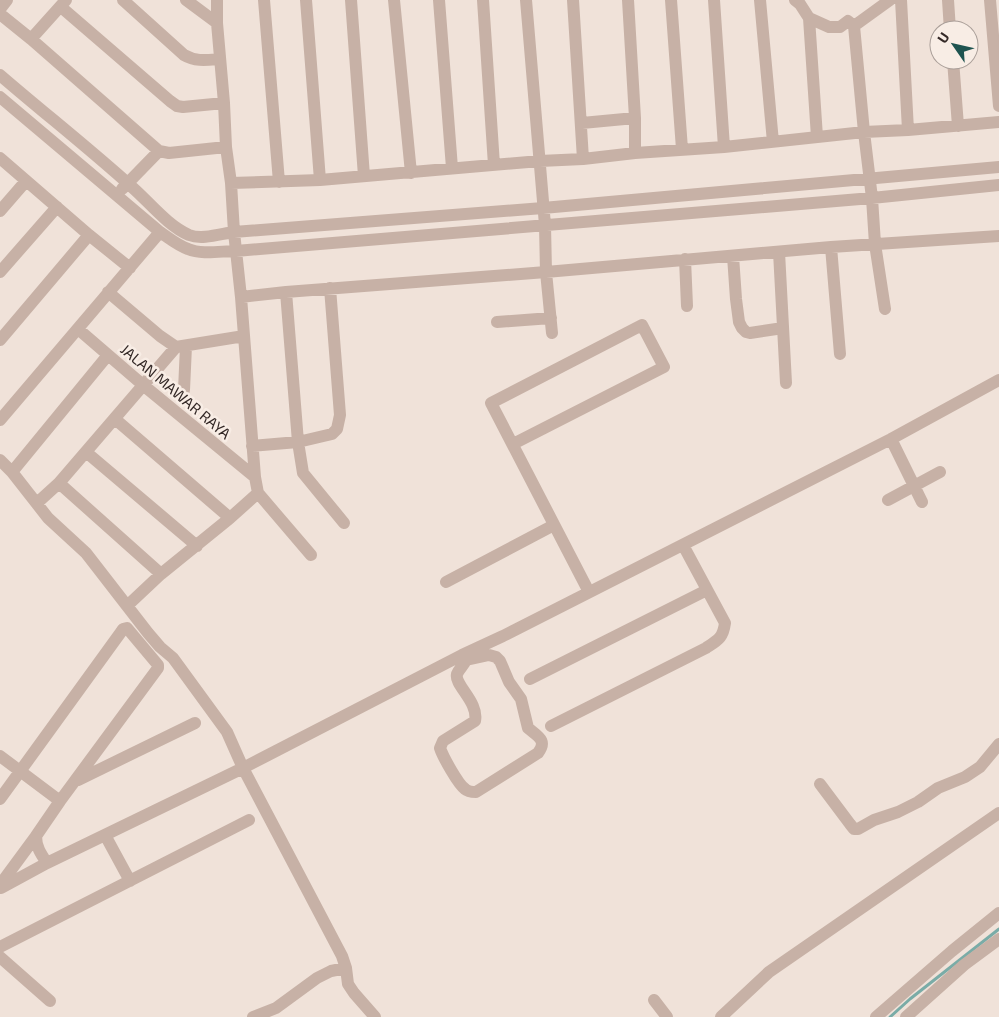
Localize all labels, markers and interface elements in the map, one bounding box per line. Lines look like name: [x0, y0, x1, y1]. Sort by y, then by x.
north arrow: [929, 20, 979, 70]
text: U: [933, 29, 953, 46]
street label: JALAN MAWAR RAYA: [117, 340, 235, 443]

